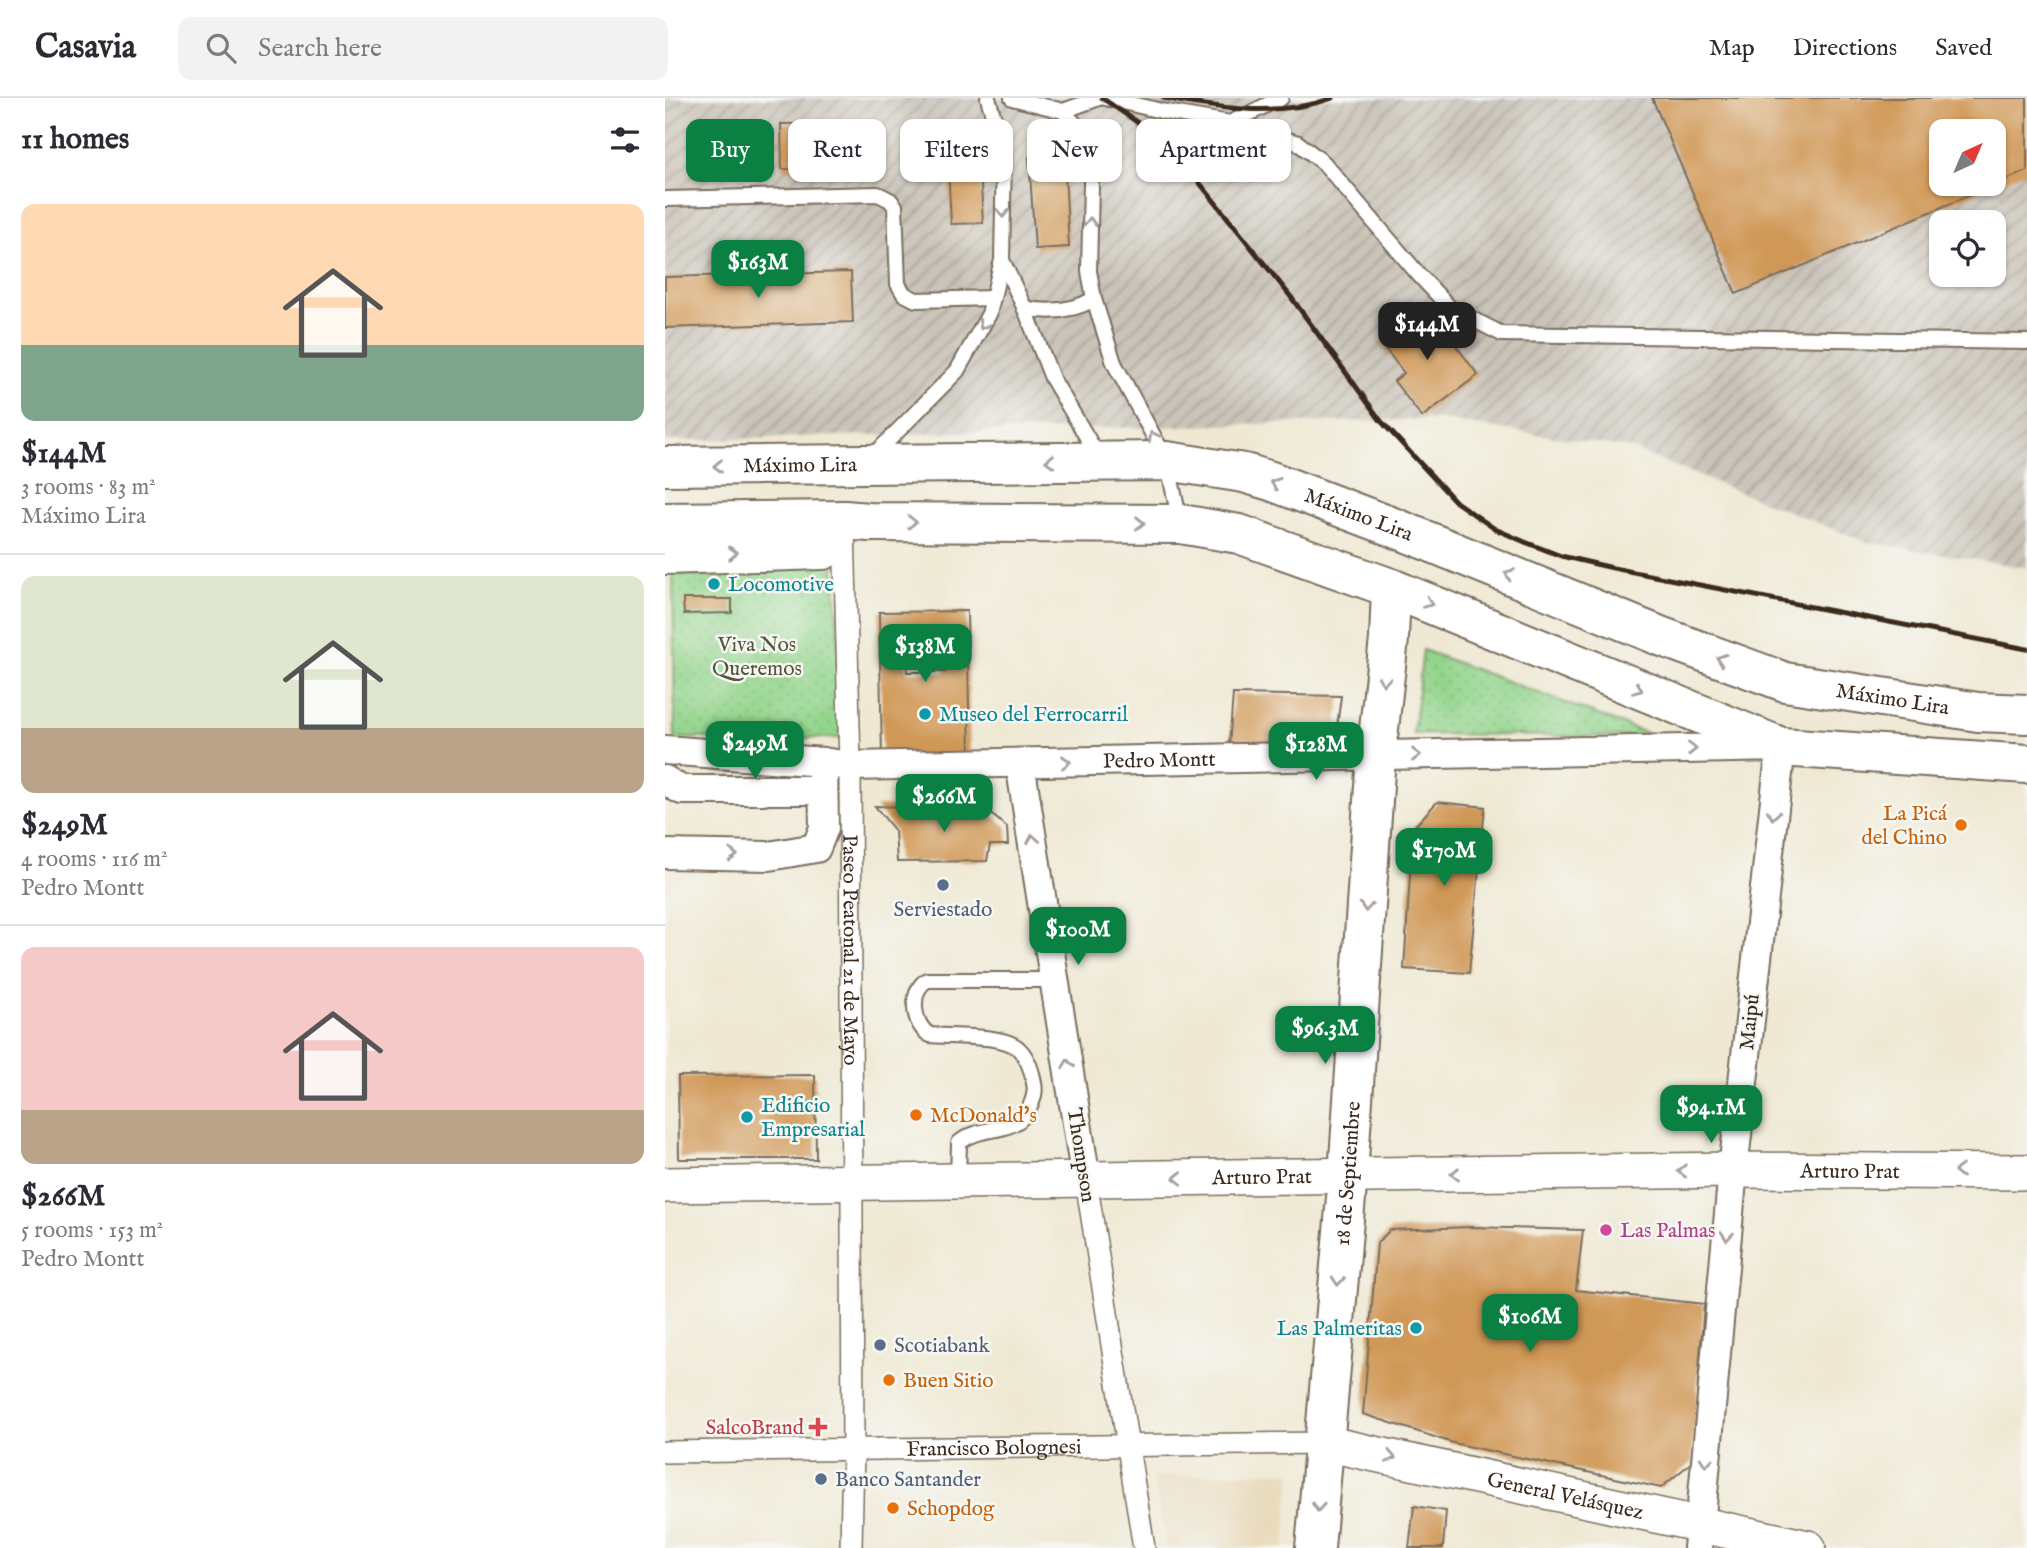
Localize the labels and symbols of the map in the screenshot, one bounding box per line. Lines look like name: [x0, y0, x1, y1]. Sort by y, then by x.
north arrow: [1929, 119, 2005, 196]
one-way arrow: [995, 208, 1011, 219]
one-way arrow: [1082, 216, 1098, 227]
pin: $163M: [709, 240, 807, 300]
pin: $144M: [1378, 302, 1476, 362]
one-way arrow: [977, 318, 991, 331]
one-way arrow: [1148, 431, 1161, 443]
street label: Máximo Lira: [743, 452, 858, 480]
one-way arrow: [1044, 453, 1054, 469]
one-way arrow: [712, 458, 723, 474]
one-way arrow: [1269, 477, 1281, 491]
street label: Máximo Lira: [1300, 483, 1417, 549]
one-way arrow: [908, 514, 918, 530]
one-way arrow: [1135, 515, 1146, 531]
one-way arrow: [728, 545, 739, 560]
one-way arrow: [1504, 569, 1516, 583]
place label: Locomotive: [728, 572, 834, 599]
marker: Locomotive: [706, 576, 722, 592]
one-way arrow: [1421, 595, 1433, 609]
pin: $138M: [876, 624, 974, 684]
park label: Viva Nos Queremos: [712, 632, 802, 683]
one-way arrow: [1715, 653, 1727, 667]
one-way arrow: [1377, 675, 1392, 686]
street label: Máximo Lira: [1834, 678, 1952, 722]
one-way arrow: [1632, 681, 1644, 695]
place label: Museo del Ferrocarril: [939, 702, 1128, 729]
marker: Museo del Ferrocarril: [917, 706, 933, 722]
pin: $249M: [706, 722, 804, 781]
pin: $128M: [1267, 722, 1365, 782]
one-way arrow: [1687, 741, 1698, 757]
street label: Pedro Montt: [1103, 747, 1216, 776]
one-way arrow: [1411, 747, 1421, 763]
one-way arrow: [1061, 754, 1071, 770]
pin: $266M: [895, 774, 993, 834]
place label: La Picá del Chino: [1862, 801, 1948, 852]
one-way arrow: [1765, 809, 1780, 821]
marker: La Picá del Chino: [1953, 817, 1969, 833]
pin: $170M: [1395, 828, 1493, 888]
one-way arrow: [1025, 833, 1040, 845]
street label: Paseo Peatonal 21 de Mayo: [835, 834, 863, 1066]
one-way arrow: [728, 847, 739, 863]
marker: Serviestado: [935, 877, 951, 893]
place label: Serviestado: [894, 897, 992, 924]
one-way arrow: [1359, 902, 1374, 913]
pin: $100M: [1029, 908, 1127, 967]
street label: Maipú: [1734, 993, 1767, 1052]
pin: $96.3M: [1268, 1006, 1382, 1066]
one-way arrow: [1061, 1058, 1076, 1070]
pin: $94.1M: [1654, 1086, 1768, 1145]
place label: Edificio Empresarial: [761, 1093, 865, 1144]
street label: 18 de Septiembre: [1330, 1100, 1368, 1247]
place label: McDonald's: [930, 1103, 1037, 1130]
street label: Thompson: [1060, 1106, 1101, 1204]
marker: McDonald's: [908, 1107, 924, 1123]
marker: Edificio Empresarial: [739, 1109, 755, 1125]
street label: Arturo Prat: [1799, 1158, 1900, 1186]
one-way arrow: [1677, 1163, 1687, 1179]
street label: Arturo Prat: [1211, 1164, 1312, 1192]
one-way arrow: [1953, 1164, 1964, 1179]
one-way arrow: [1449, 1166, 1460, 1182]
one-way arrow: [1173, 1171, 1184, 1186]
place label: Las Palmas: [1620, 1218, 1715, 1245]
marker: Las Palmas: [1598, 1222, 1614, 1238]
one-way arrow: [1720, 1231, 1735, 1242]
one-way arrow: [1331, 1276, 1346, 1287]
pin: $106M: [1481, 1294, 1579, 1354]
place label: Las Palmeritas: [1276, 1316, 1402, 1343]
marker: Las Palmeritas: [1408, 1320, 1424, 1336]
place label: Scotiabank: [894, 1333, 990, 1360]
marker: Scotiabank: [872, 1337, 888, 1353]
place label: Buen Sitio: [903, 1368, 994, 1395]
marker: Buen Sitio: [881, 1372, 897, 1388]
place label: SalcoBrand: [705, 1415, 805, 1442]
marker: SalcoBrand: [810, 1419, 826, 1435]
street label: Francisco Bolognesi: [906, 1434, 1082, 1464]
one-way arrow: [1385, 1449, 1397, 1464]
one-way arrow: [1699, 1457, 1714, 1468]
place label: Banco Santander: [835, 1467, 981, 1494]
street label: General Velásquez: [1484, 1467, 1646, 1527]
marker: Banco Santander: [813, 1471, 829, 1487]
place label: Schopdog: [907, 1496, 995, 1523]
marker: Schopdog: [885, 1500, 901, 1516]
one-way arrow: [1311, 1502, 1326, 1513]

